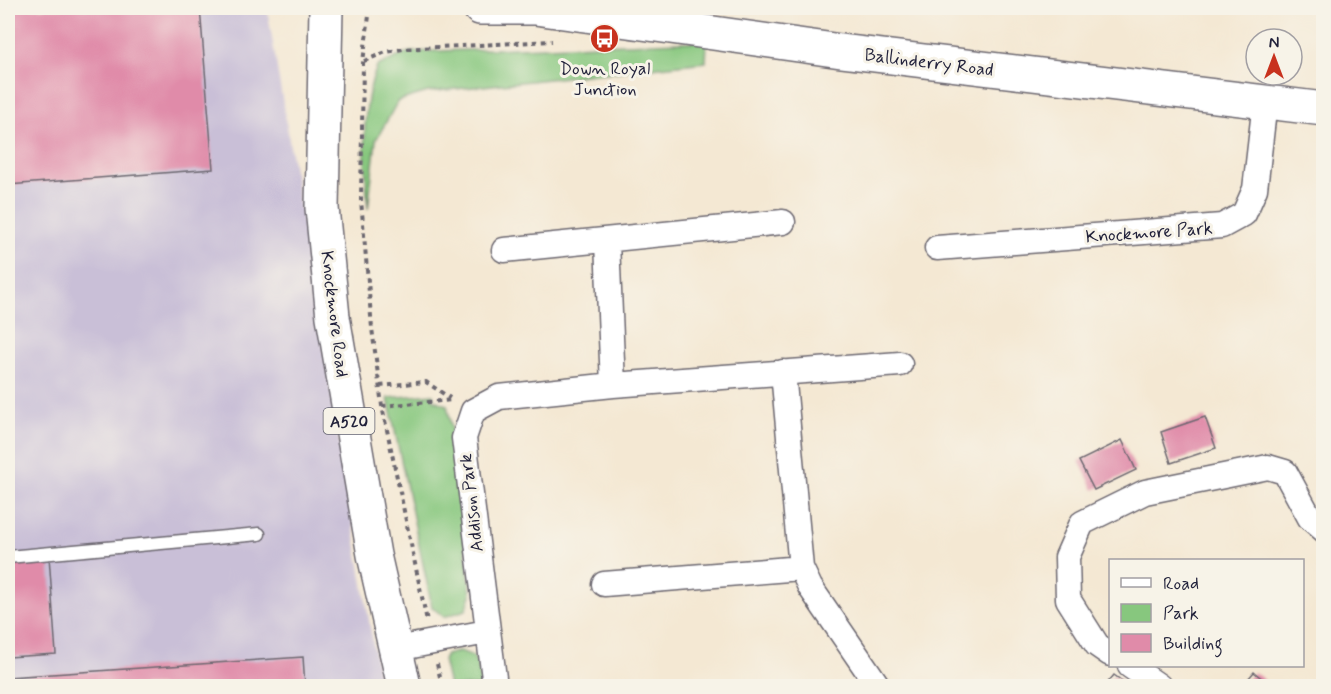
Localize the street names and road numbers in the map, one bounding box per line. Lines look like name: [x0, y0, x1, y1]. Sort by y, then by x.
street label: Ballinderry Road: [863, 43, 995, 83]
street label: Knockmore Park: [1085, 217, 1213, 249]
street label: Knockmore Road: [314, 249, 354, 379]
road number: A520: [324, 408, 374, 434]
street label: Addison Park: [454, 452, 490, 553]

